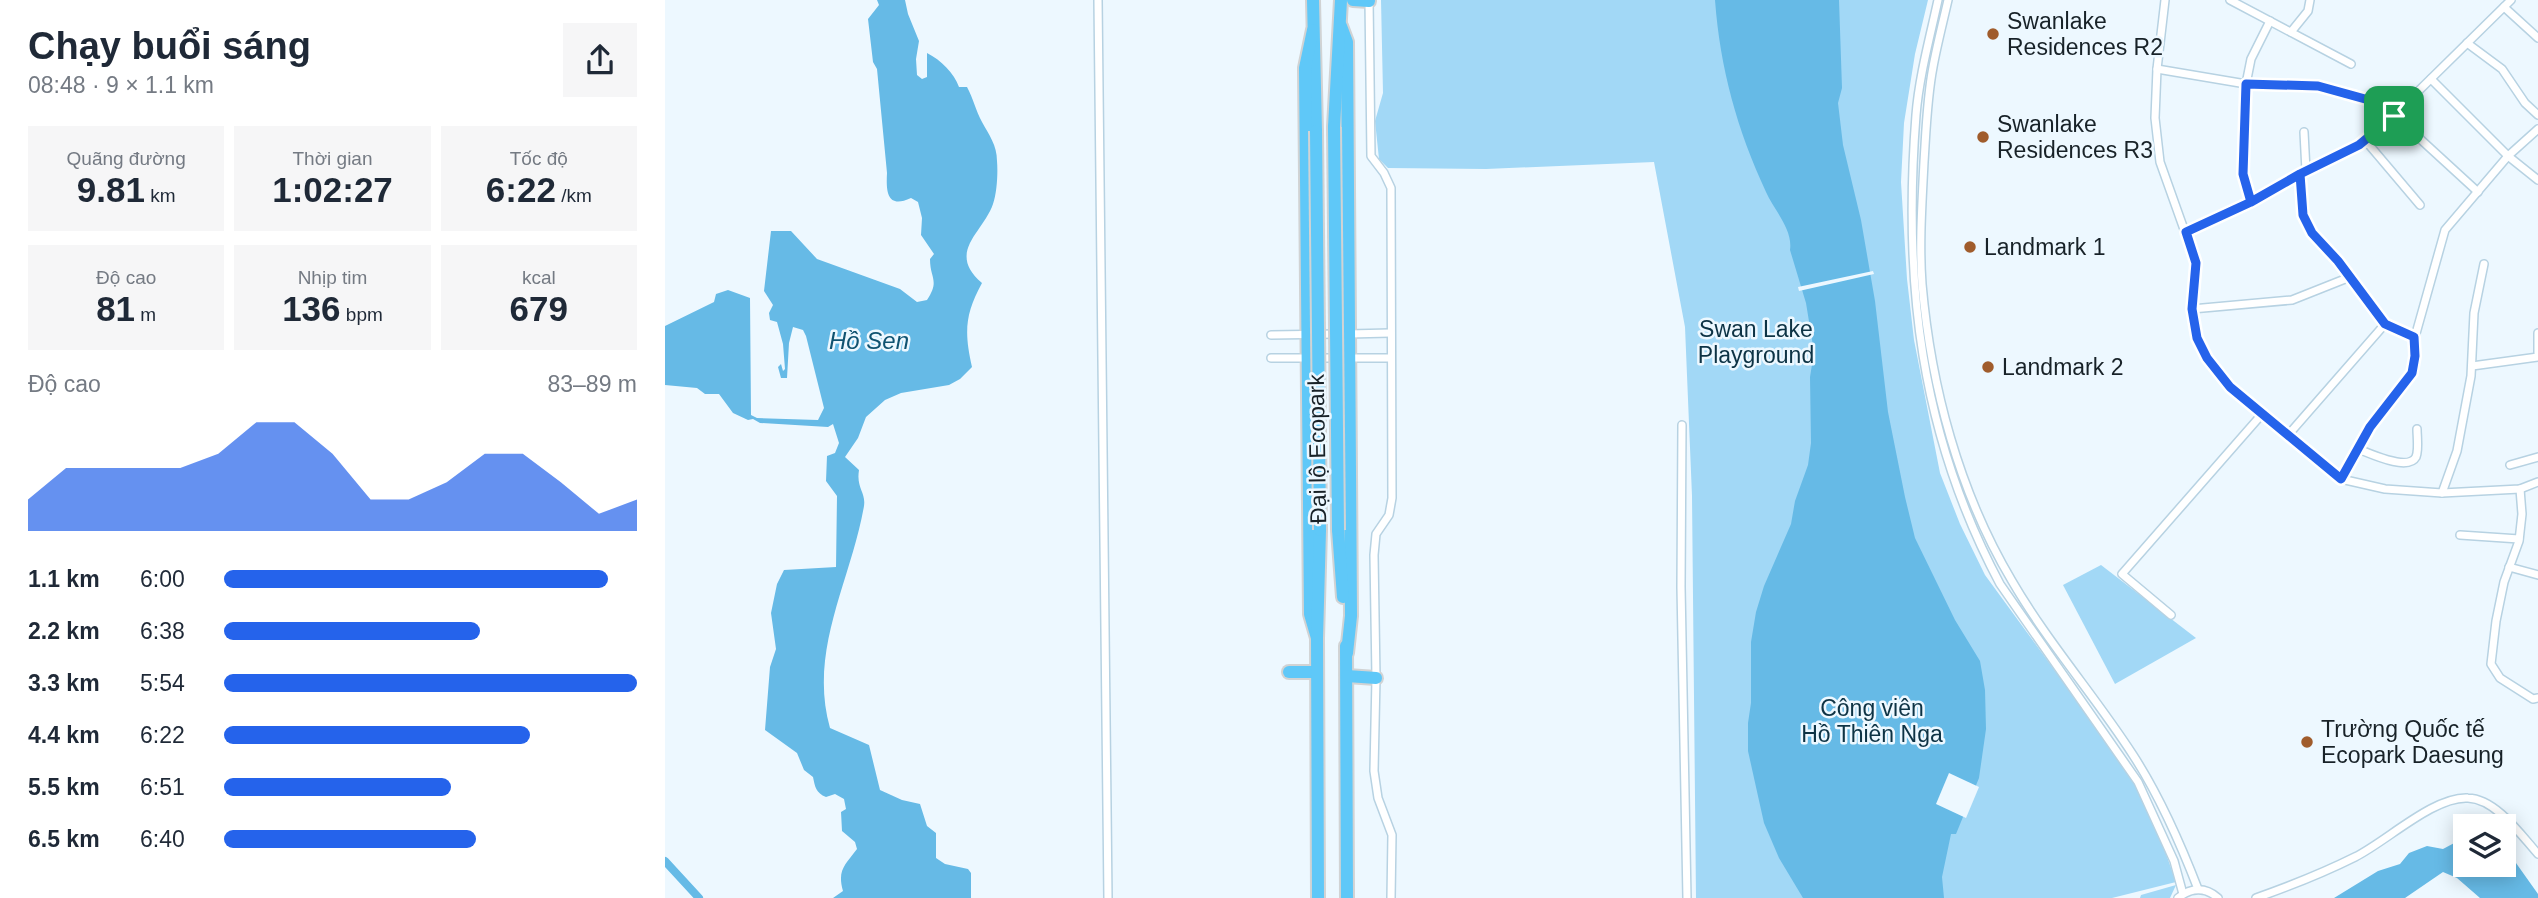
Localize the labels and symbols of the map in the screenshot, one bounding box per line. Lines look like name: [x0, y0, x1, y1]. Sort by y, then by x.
place label: Swanlake Residences R2: [2007, 8, 2163, 60]
marker: Swanlake Residences R2: [1985, 26, 2001, 42]
pin: [2364, 86, 2424, 146]
place label: Swanlake Residences R3: [1997, 111, 2153, 163]
marker: Swanlake Residences R3: [1975, 129, 1991, 145]
place label: Landmark 1: [1984, 234, 2105, 260]
marker: Landmark 1: [1962, 239, 1978, 255]
park label: Swan Lake Playground: [1698, 316, 1814, 368]
water label: Hồ Sen: [829, 327, 909, 354]
place label: Landmark 2: [2002, 354, 2123, 380]
marker: Landmark 2: [1980, 359, 1996, 375]
street label: Đại lộ Ecopark: [1303, 374, 1331, 524]
park label: Công viên Hồ Thiên Nga: [1801, 695, 1943, 747]
place label: Trường Quốc tế Ecopark Daesung: [2321, 716, 2504, 768]
marker: Trường Quốc tế Ecopark Daesung: [2299, 734, 2315, 750]

